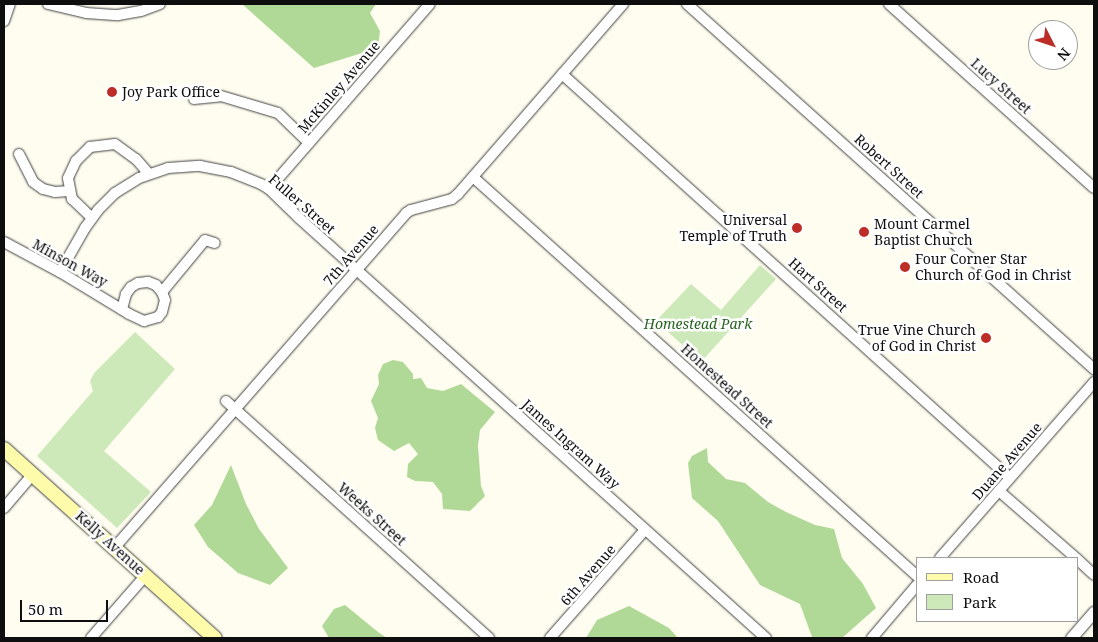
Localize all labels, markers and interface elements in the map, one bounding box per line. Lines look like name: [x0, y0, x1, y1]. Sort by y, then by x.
north arrow: [1028, 20, 1078, 70]
street label: McKinley Avenue: [294, 37, 384, 137]
text: N: [1053, 44, 1075, 65]
street label: Lucy Street: [967, 55, 1035, 117]
place label: Joy Park Office: [122, 84, 220, 100]
marker: Joy Park Office: [106, 86, 118, 98]
street label: Robert Street: [851, 130, 927, 202]
street label: Fuller Street: [265, 171, 339, 237]
place label: Universal Temple of Truth: [680, 212, 787, 244]
place label: Mount Carmel Baptist Church: [874, 216, 973, 248]
street label: 7th Avenue: [320, 221, 382, 289]
marker: Universal Temple of Truth: [791, 222, 803, 234]
marker: Mount Carmel Baptist Church: [858, 226, 870, 238]
street label: Minson Way: [30, 236, 110, 290]
place label: Four Corner Star Church of God in Christ: [915, 251, 1072, 284]
street label: Hart Street: [785, 254, 851, 316]
marker: Four Corner Star Church of God in Christ: [899, 261, 911, 273]
park label: Homestead Park: [644, 316, 752, 332]
place label: True Vine Church of God in Christ: [858, 322, 976, 354]
marker: True Vine Church of God in Christ: [980, 332, 992, 344]
street label: Homestead Street: [678, 340, 776, 432]
street label: James Ingram Way: [519, 396, 623, 492]
street label: Duane Avenue: [969, 419, 1045, 503]
street label: Weeks Street: [334, 479, 410, 549]
street label: Kelly Avenue: [72, 508, 148, 578]
street label: 6th Avenue: [557, 541, 619, 609]
legend: [916, 557, 1078, 622]
text: Road: [963, 567, 999, 587]
scale bar: [22, 590, 110, 622]
text: Park: [963, 592, 996, 612]
text: 50 m: [28, 599, 63, 619]

